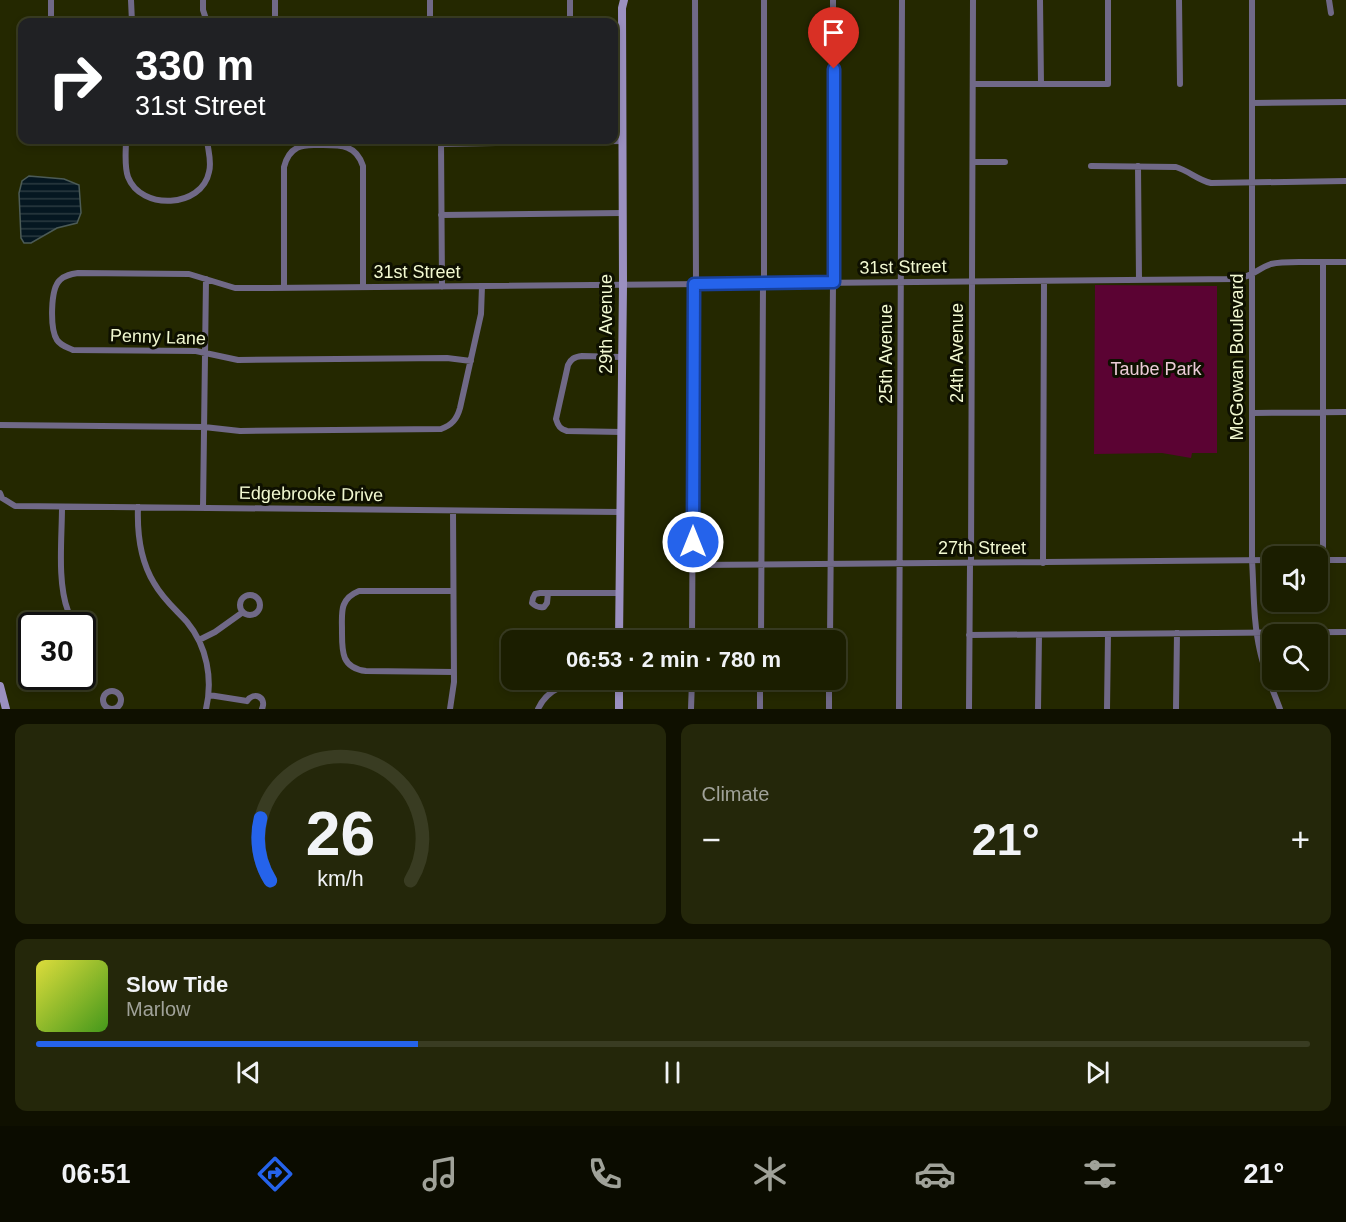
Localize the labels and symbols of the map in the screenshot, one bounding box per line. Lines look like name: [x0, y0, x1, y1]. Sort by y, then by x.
pin: [808, 7, 859, 69]
street label: 31st Street: [859, 256, 947, 278]
street label: 31st Street: [373, 262, 461, 282]
street label: McGowan Boulevard: [1227, 273, 1247, 441]
street label: 29th Avenue: [596, 274, 616, 374]
street label: 24th Avenue: [947, 303, 967, 403]
street label: 25th Avenue: [876, 304, 896, 404]
street label: Penny Lane: [110, 325, 206, 349]
park label: Taube Park: [1110, 359, 1203, 379]
street label: Edgebrooke Drive: [239, 483, 383, 505]
position arrow: [661, 510, 725, 574]
street label: 27th Street: [938, 538, 1026, 558]
speed limit sign: 30: [18, 612, 96, 690]

